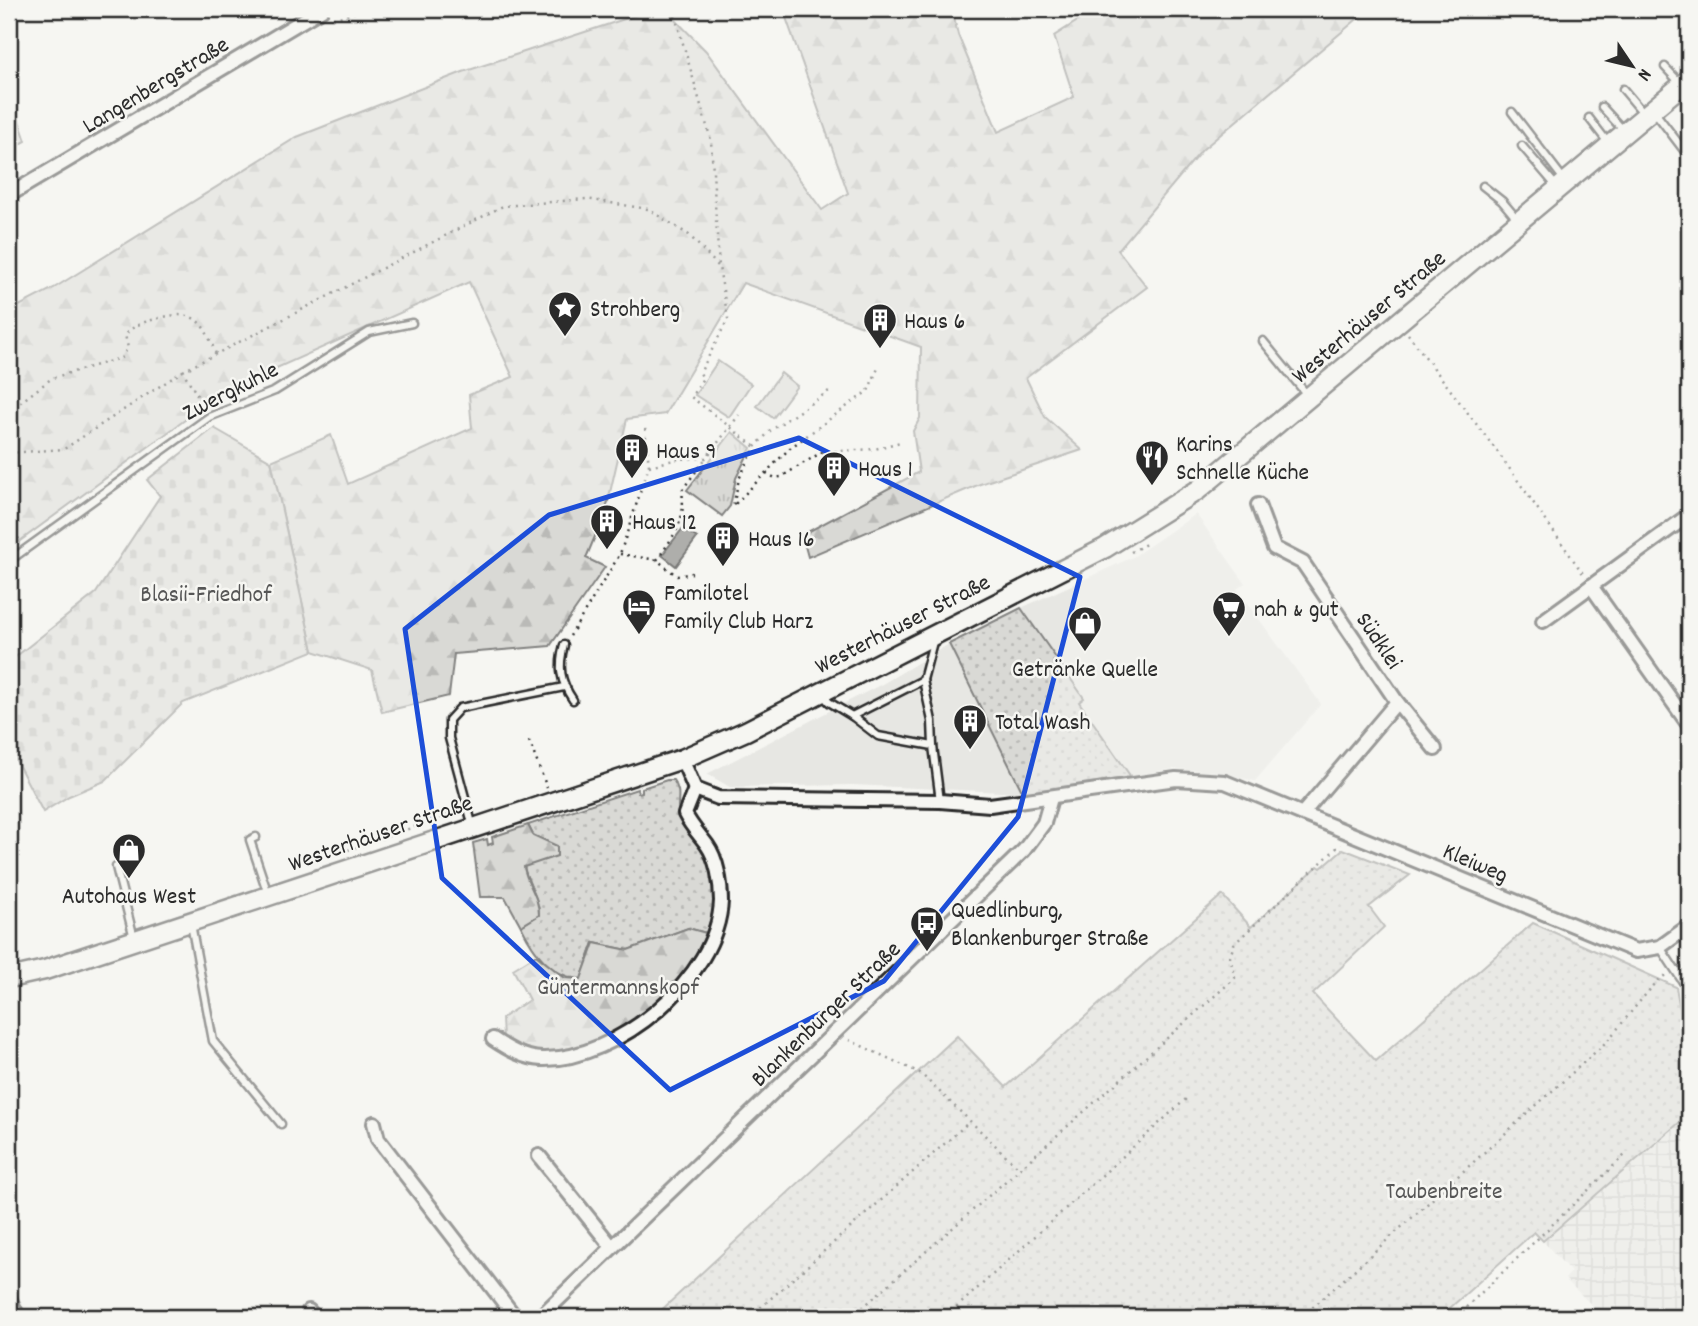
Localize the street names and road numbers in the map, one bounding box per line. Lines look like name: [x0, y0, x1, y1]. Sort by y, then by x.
street label: Langenbergstraße: [77, 29, 236, 144]
street label: Westerhäuser Straße: [1285, 243, 1455, 393]
street label: Zwergkuhle: [178, 354, 285, 431]
street label: Westerhäuser Straße: [810, 567, 997, 685]
street label: Südklei: [1346, 606, 1409, 677]
street label: Westerhäuser Straße: [284, 787, 478, 882]
street label: Kleiweg: [1437, 836, 1513, 894]
street label: Blankenburger Straße: [744, 934, 910, 1096]

